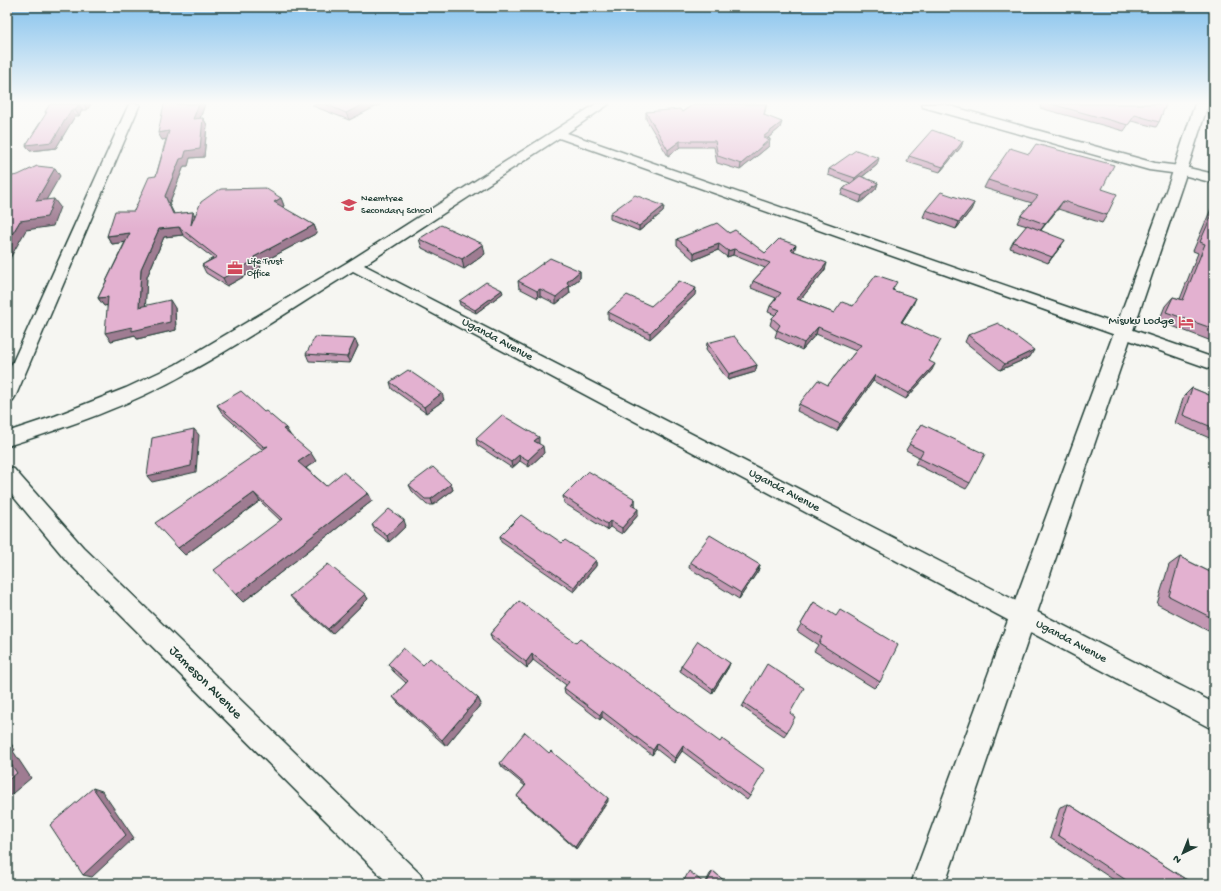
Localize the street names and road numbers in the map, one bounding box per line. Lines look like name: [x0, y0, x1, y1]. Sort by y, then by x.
street label: Uganda Avenue: [459, 315, 536, 365]
street label: Uganda Avenue: [746, 466, 823, 516]
street label: Uganda Avenue: [1033, 617, 1110, 667]
street label: Jameson Avenue: [165, 643, 246, 724]

